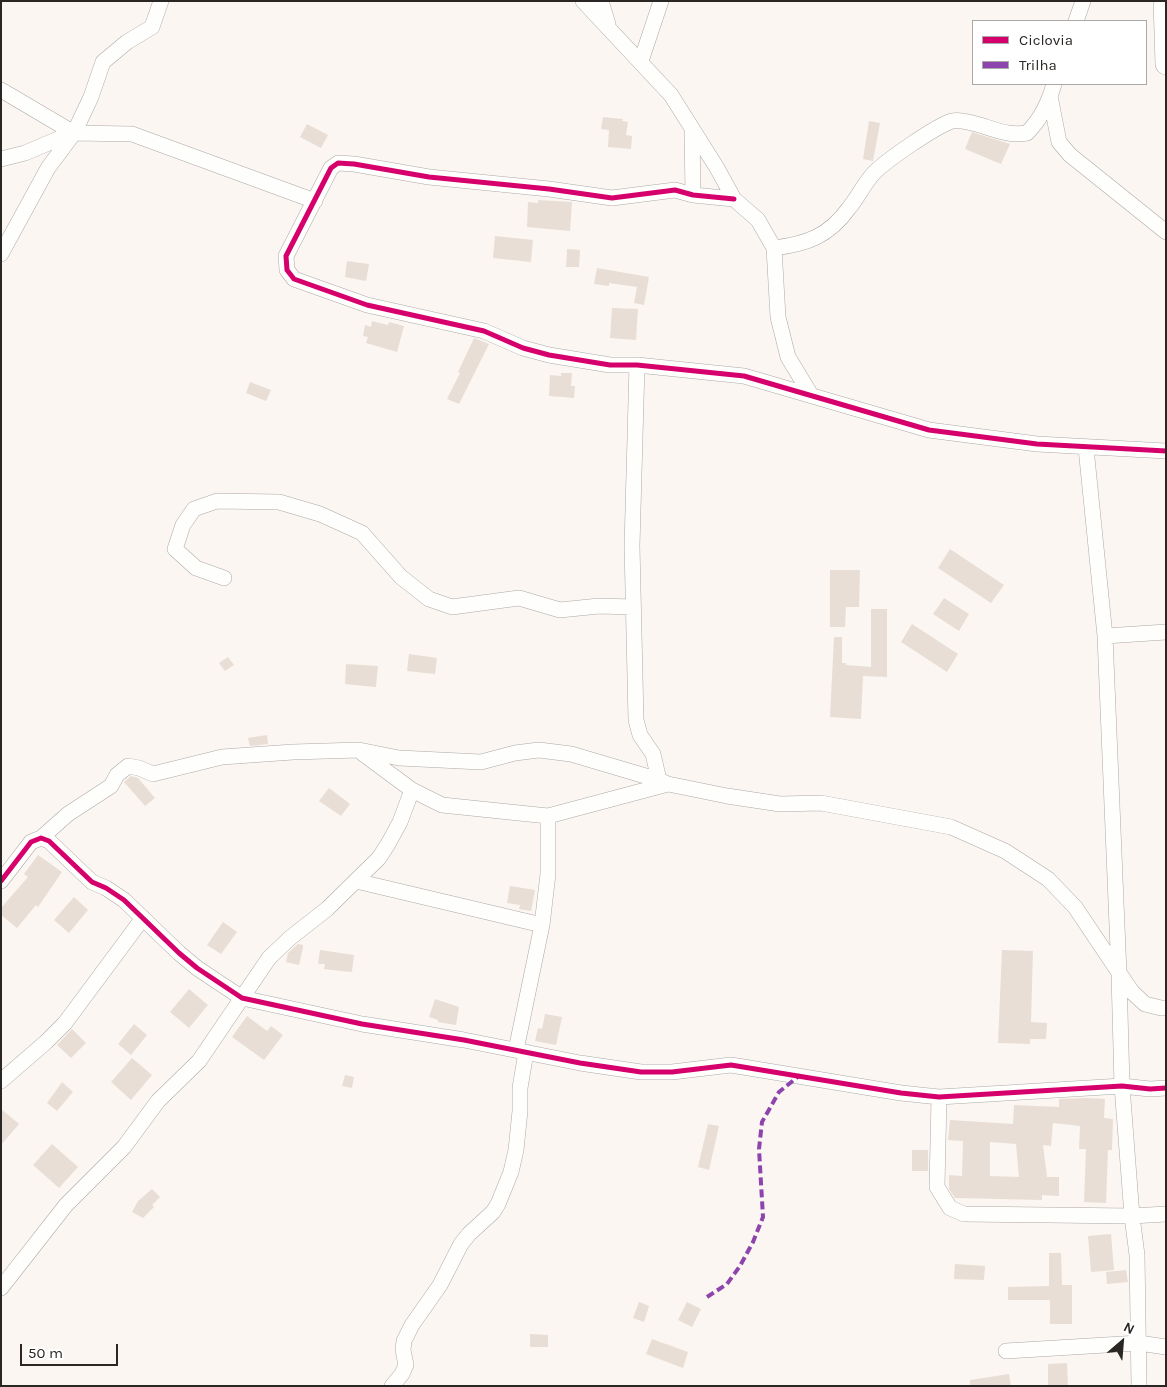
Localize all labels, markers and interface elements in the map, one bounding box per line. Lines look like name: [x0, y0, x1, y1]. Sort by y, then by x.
legend: [972, 20, 1147, 85]
text: Ciclovia: [1019, 31, 1073, 49]
text: Trilha: [1019, 56, 1057, 74]
north arrow: [1097, 1317, 1147, 1367]
text: N: [1121, 1318, 1137, 1338]
scale bar: [22, 1334, 120, 1366]
text: 50 m: [28, 1344, 63, 1362]

